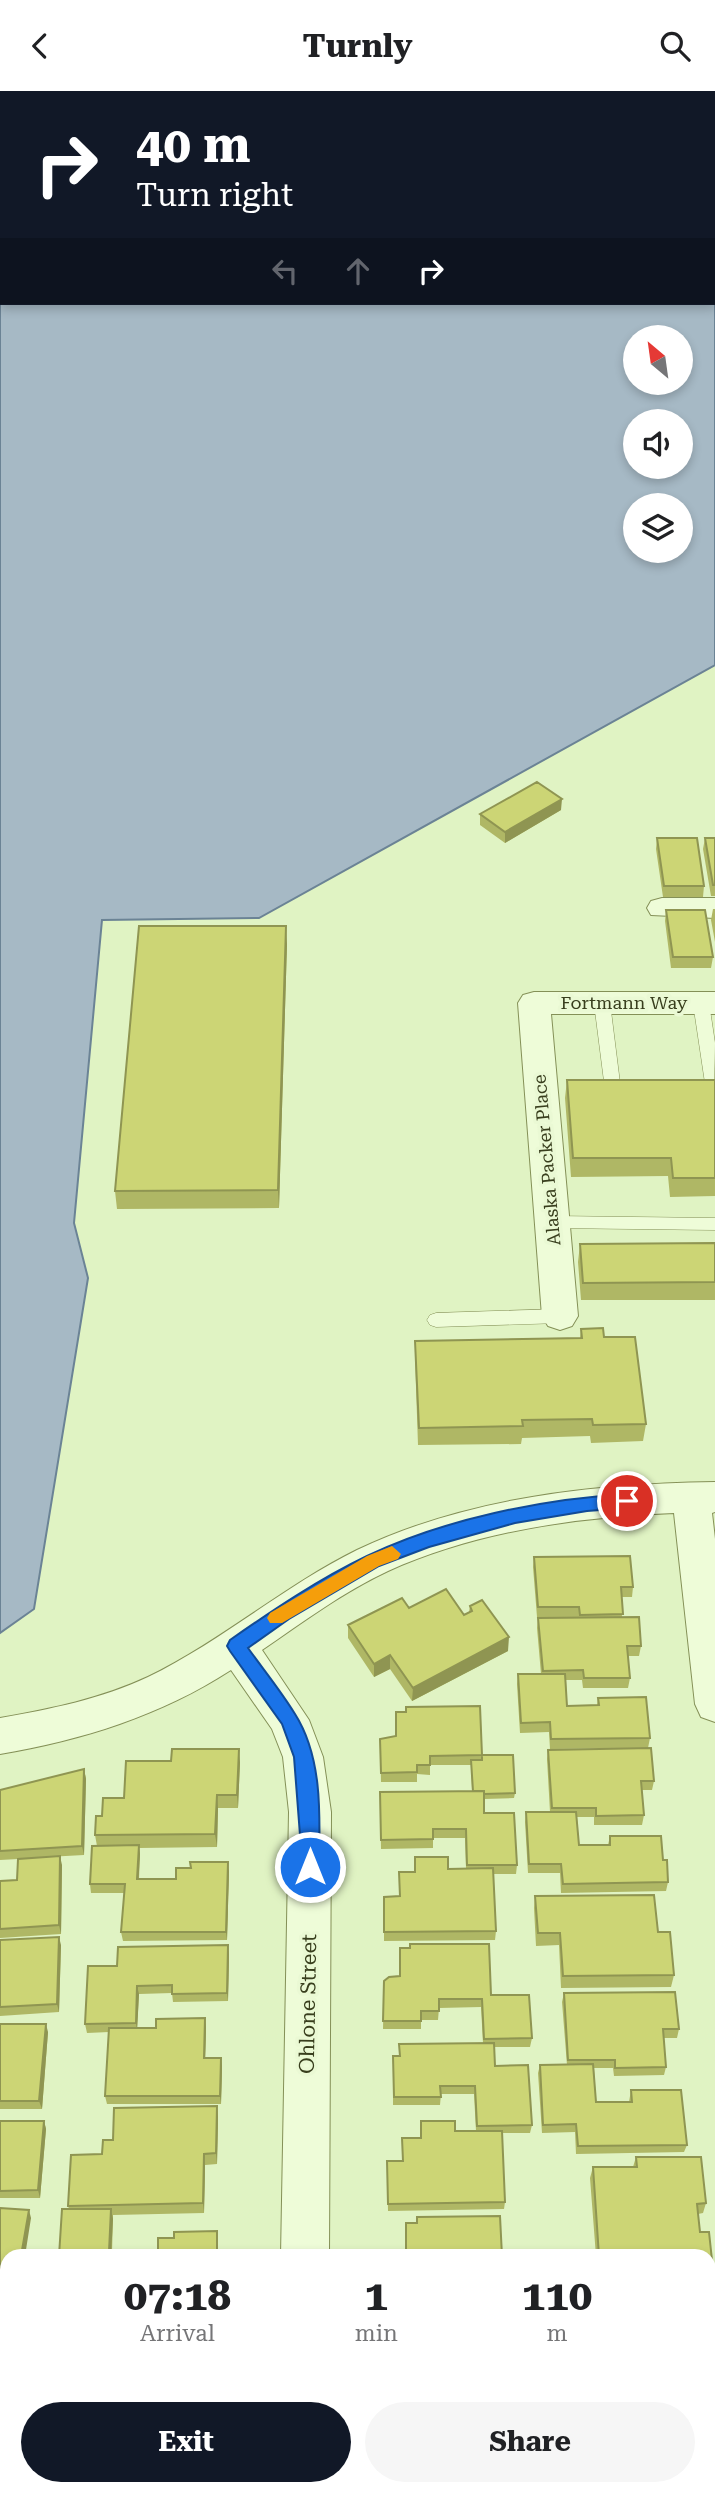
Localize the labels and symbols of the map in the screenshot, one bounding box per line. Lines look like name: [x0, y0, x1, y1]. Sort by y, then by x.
north arrow: [623, 325, 693, 395]
street label: Fortmann Way: [561, 992, 688, 1013]
street label: Alaska Packer Place: [529, 1073, 564, 1247]
pin: [597, 1471, 657, 1531]
position arrow: [273, 1830, 347, 1904]
street label: Ohlone Street: [295, 1934, 321, 2074]

